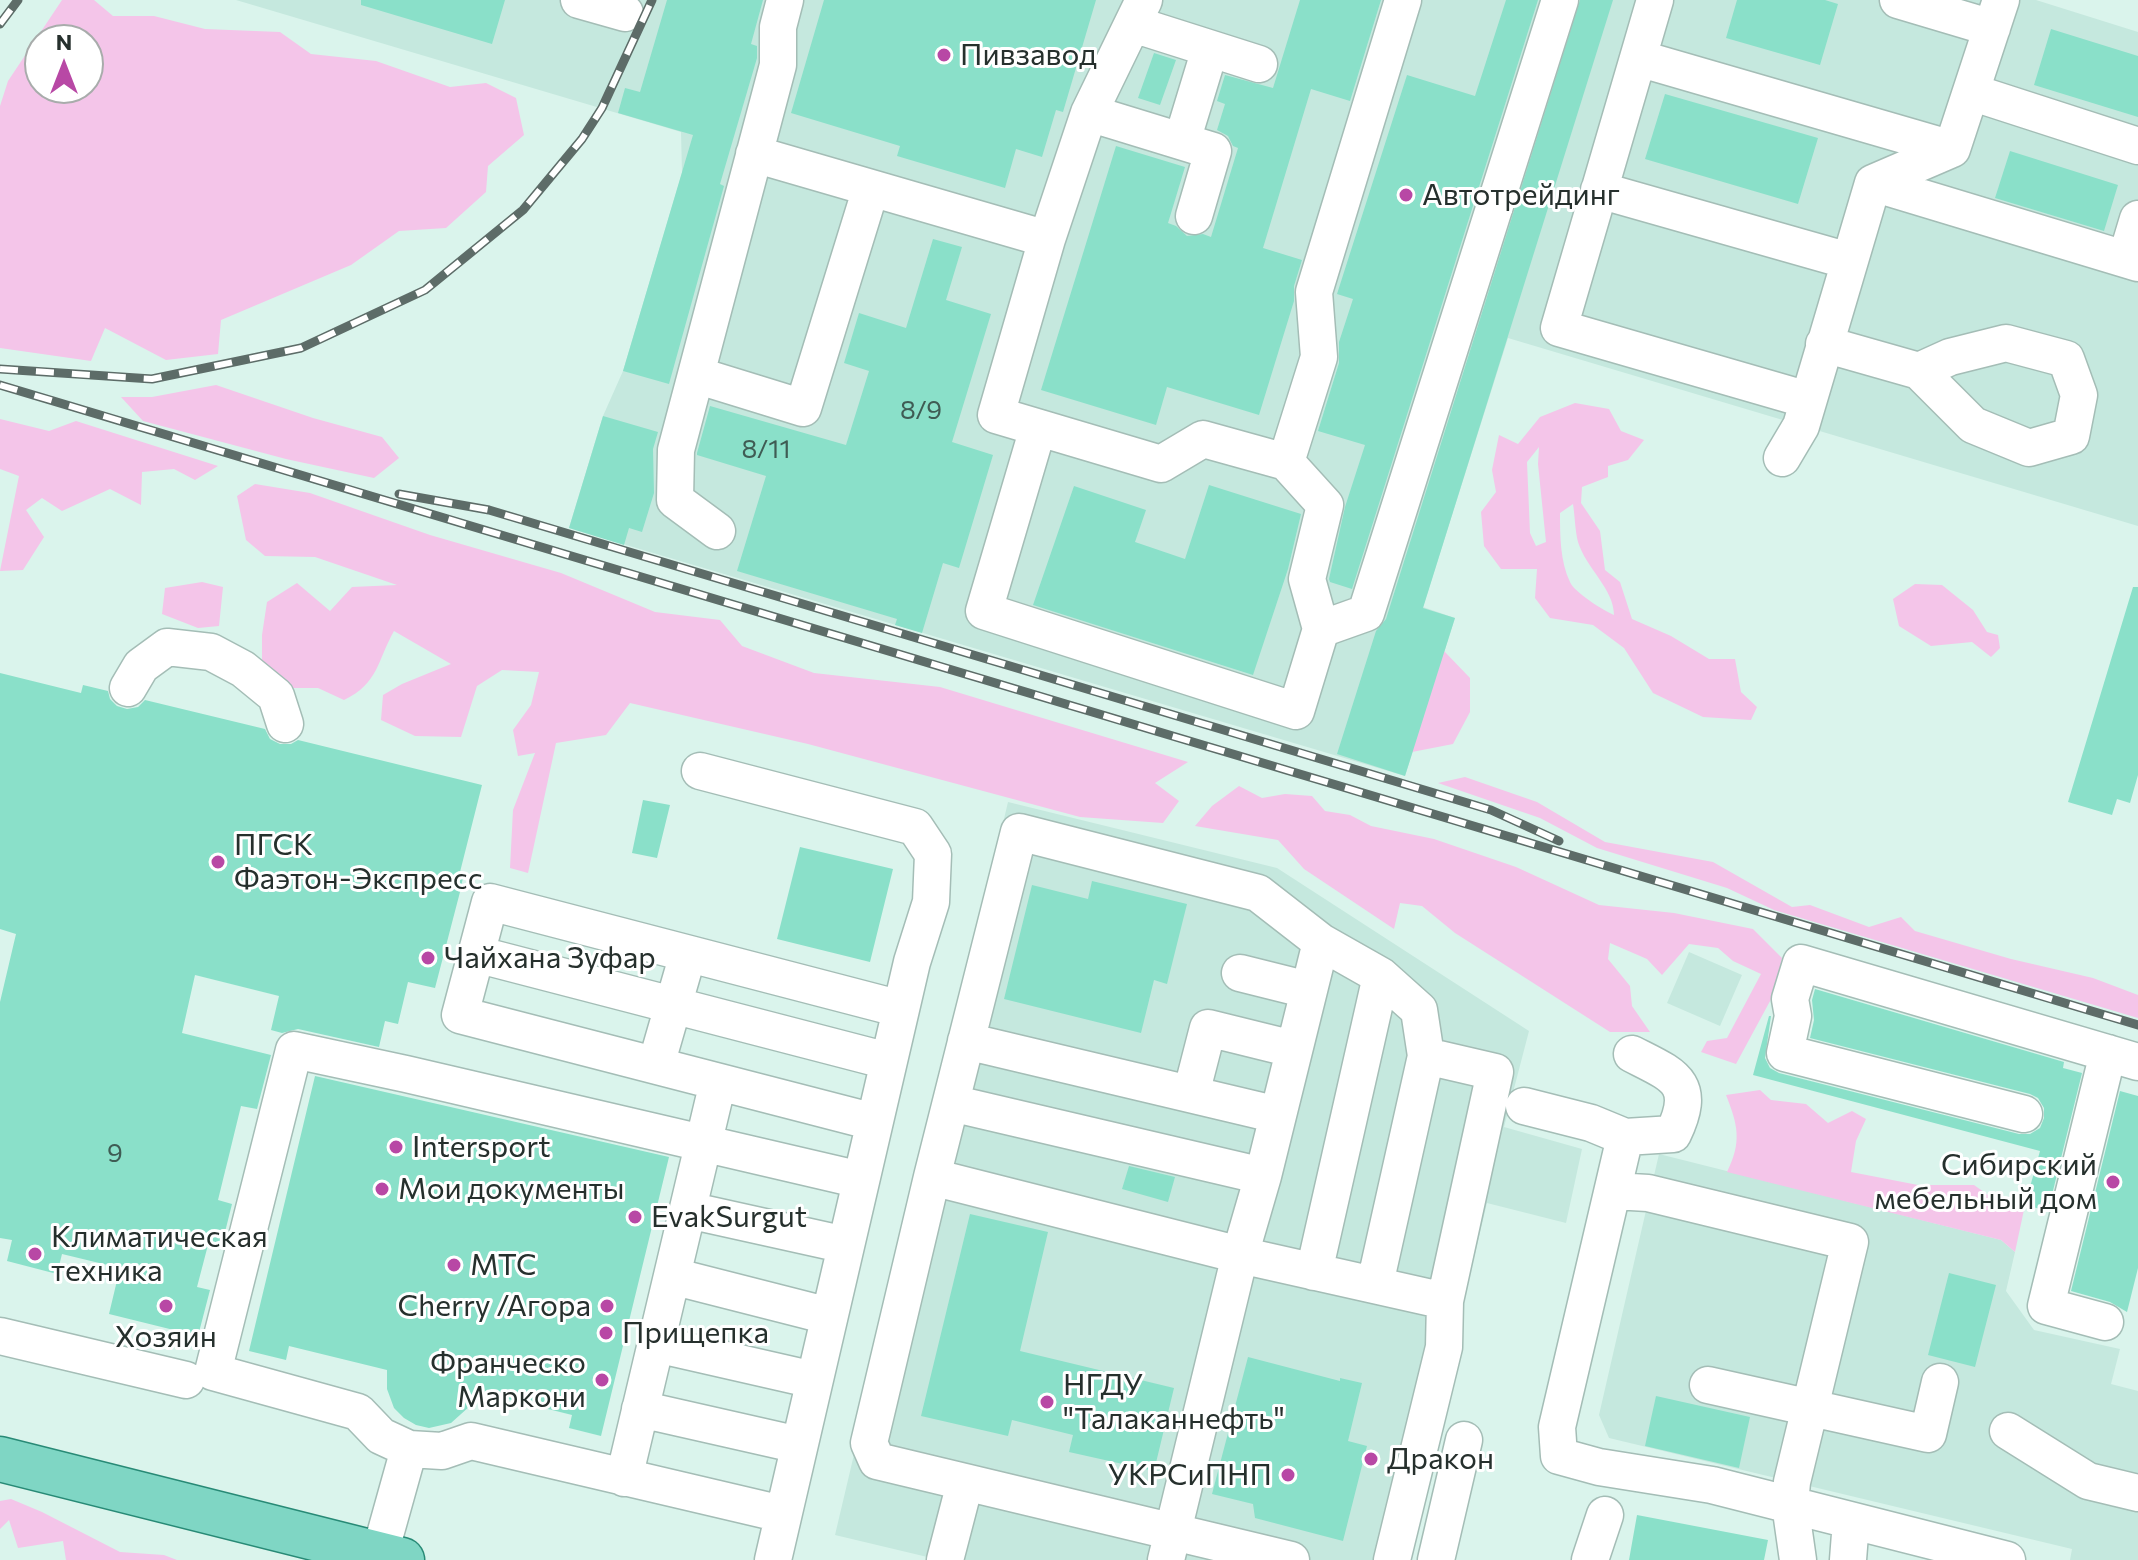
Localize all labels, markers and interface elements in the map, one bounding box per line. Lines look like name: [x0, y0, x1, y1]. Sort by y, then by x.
north arrow: [24, 24, 104, 104]
text: N: [56, 28, 72, 55]
place label: Пивзавод: [960, 37, 1097, 73]
marker: Пивзавод: [935, 46, 953, 64]
place label: Автотрейдинг: [1422, 177, 1620, 213]
marker: Автотрейдинг: [1397, 186, 1415, 204]
house number: 8/9: [900, 394, 942, 426]
house number: 8/11: [741, 433, 791, 465]
place label: ПГСК Фаэтон-Экспресс: [234, 827, 482, 898]
marker: ПГСК Фаэтон-Экспресс: [209, 853, 227, 871]
place label: Чайхана Зуфар: [444, 940, 656, 976]
marker: Чайхана Зуфар: [419, 949, 437, 967]
place label: Intersport: [412, 1129, 551, 1165]
house number: 9: [107, 1137, 123, 1169]
marker: Intersport: [387, 1138, 405, 1156]
place label: Сибирский мебельный дом: [1875, 1147, 2097, 1218]
place label: Мои документы: [398, 1171, 624, 1207]
marker: Сибирский мебельный дом: [2104, 1173, 2122, 1191]
marker: Мои документы: [373, 1180, 391, 1198]
place label: EvakSurgut: [651, 1199, 807, 1235]
marker: EvakSurgut: [626, 1208, 644, 1226]
place label: Климатическая техника: [51, 1219, 268, 1290]
marker: Климатическая техника: [26, 1245, 44, 1263]
place label: МТС: [470, 1247, 536, 1283]
marker: МТС: [445, 1256, 463, 1274]
place label: Cherry /Агора: [397, 1288, 591, 1324]
marker: Хозяин: [157, 1297, 175, 1315]
marker: Cherry /Агора: [598, 1297, 616, 1315]
place label: Прищепка: [622, 1315, 769, 1351]
place label: Хозяин: [115, 1319, 217, 1355]
marker: Прищепка: [597, 1324, 615, 1342]
place label: Франческо Маркони: [430, 1345, 586, 1416]
place label: НГДУ "Талаканнефть": [1063, 1367, 1285, 1438]
marker: Франческо Маркони: [593, 1371, 611, 1389]
marker: НГДУ "Талаканнефть": [1038, 1393, 1056, 1411]
place label: Дракон: [1387, 1441, 1494, 1477]
marker: Дракон: [1362, 1450, 1380, 1468]
place label: УКРСиПНП: [1108, 1457, 1272, 1493]
marker: УКРСиПНП: [1279, 1466, 1297, 1484]

